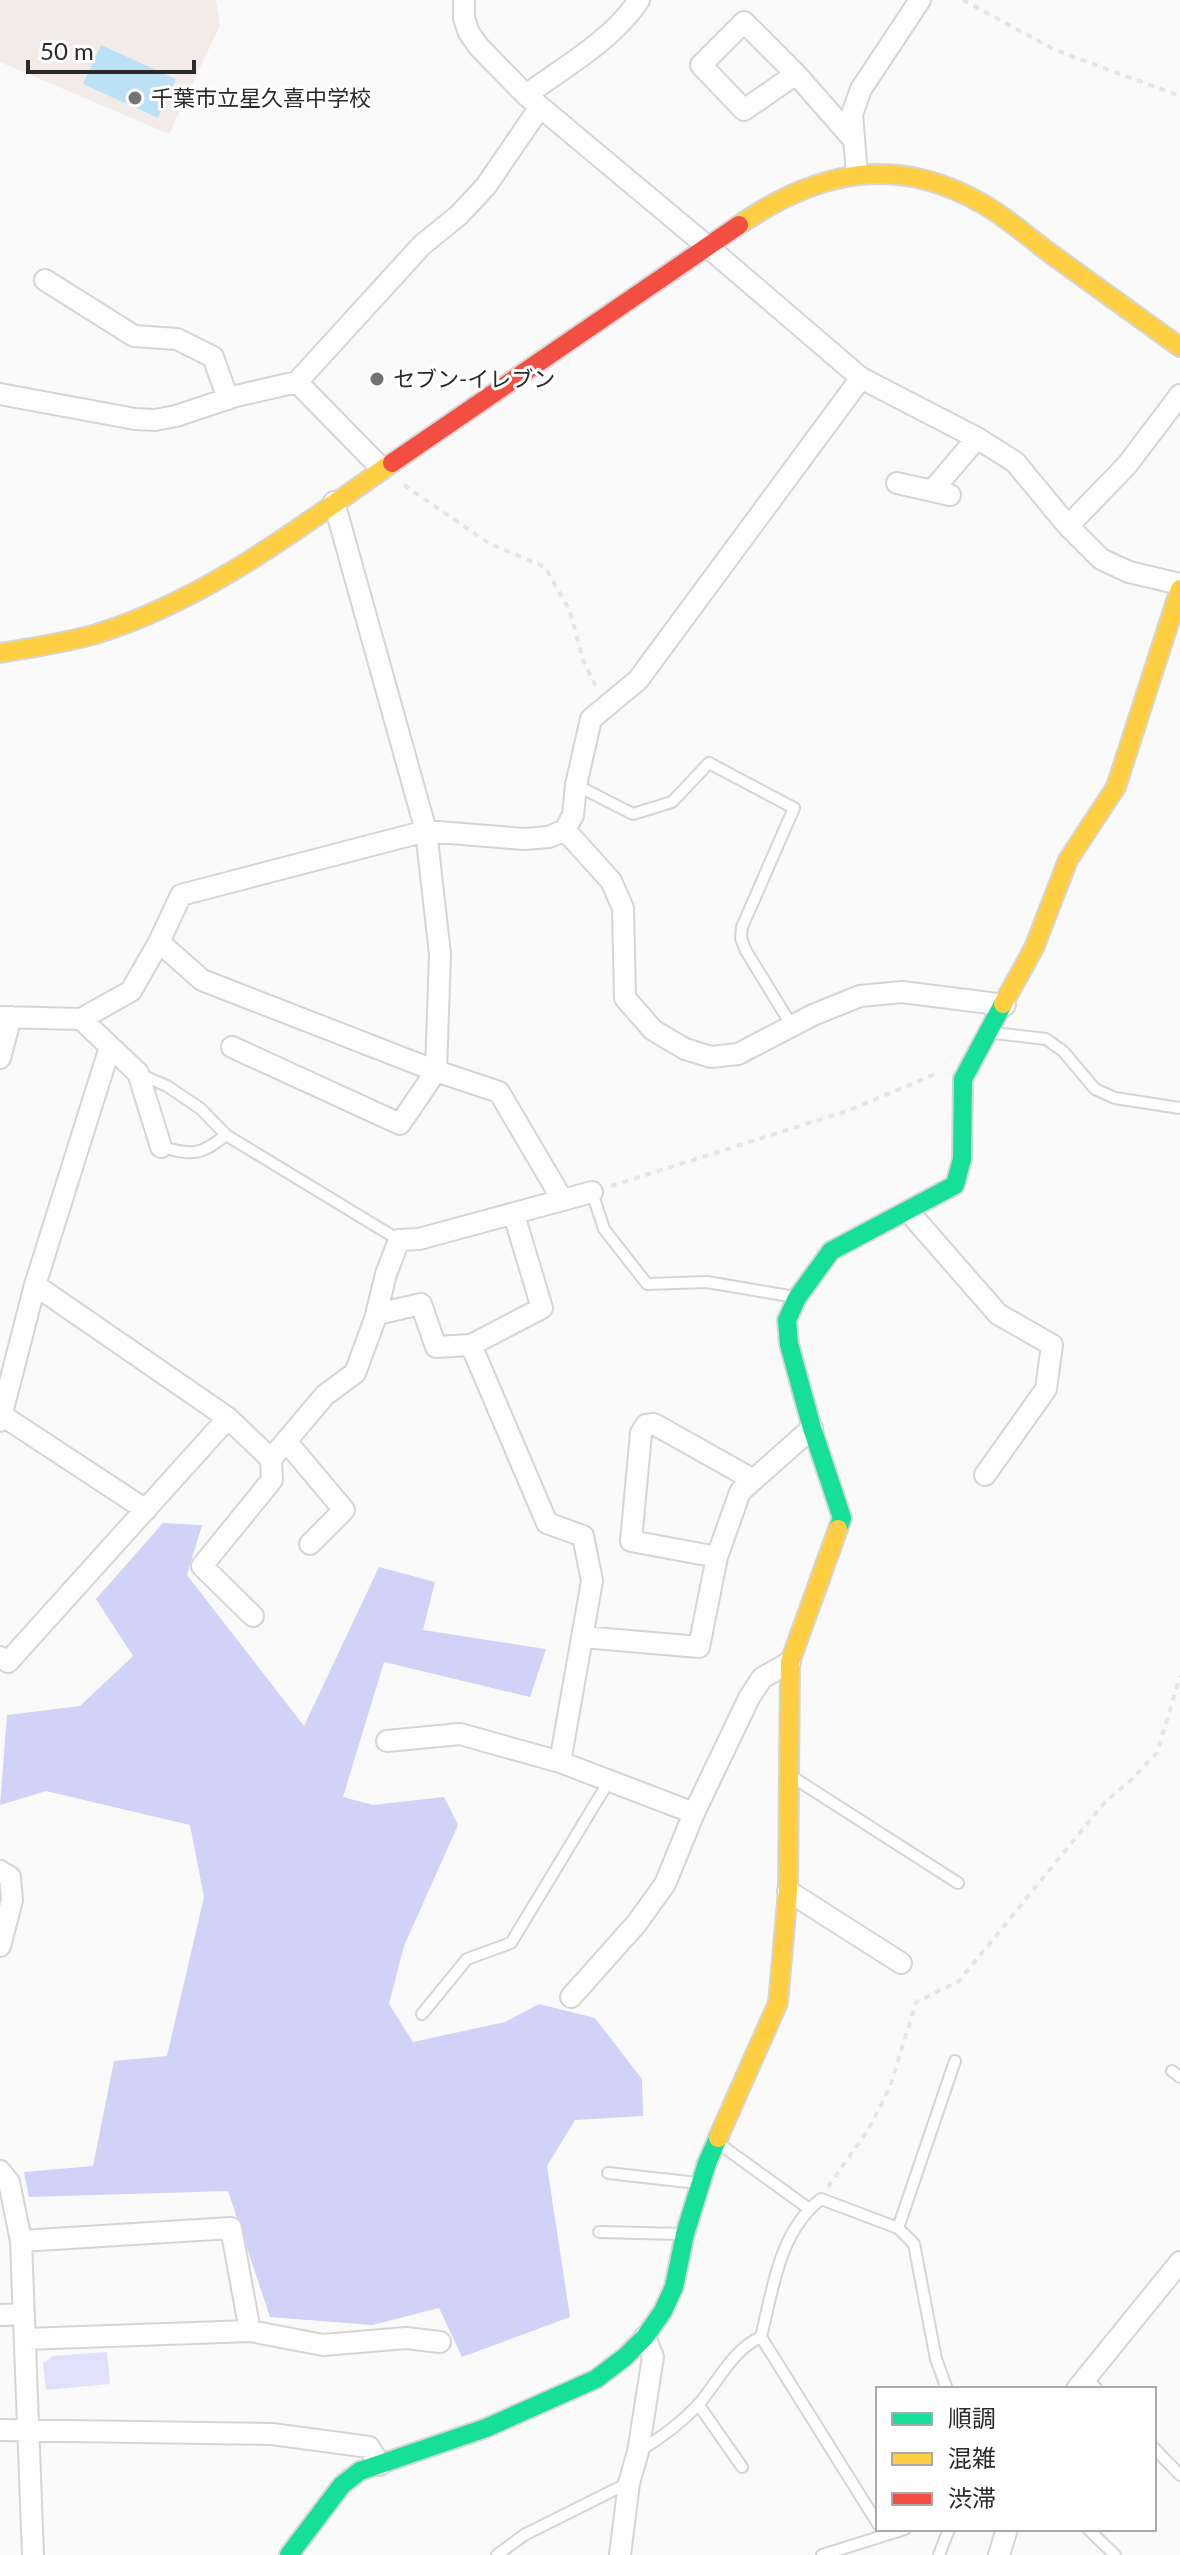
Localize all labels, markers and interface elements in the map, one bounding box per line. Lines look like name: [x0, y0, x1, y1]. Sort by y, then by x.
scale bar: [28, 24, 194, 74]
text: 50 m: [40, 36, 94, 65]
place label: 千葉市立星久喜中学校: [151, 84, 371, 111]
marker: 千葉市立星久喜中学校: [126, 89, 144, 107]
place label: セブン-イレブン: [393, 365, 555, 392]
marker: セブン-イレブン: [368, 370, 386, 388]
legend: [876, 2387, 1156, 2531]
text: 順調: [948, 2403, 996, 2432]
text: 混雑: [948, 2443, 996, 2472]
text: 渋滞: [948, 2483, 996, 2512]

